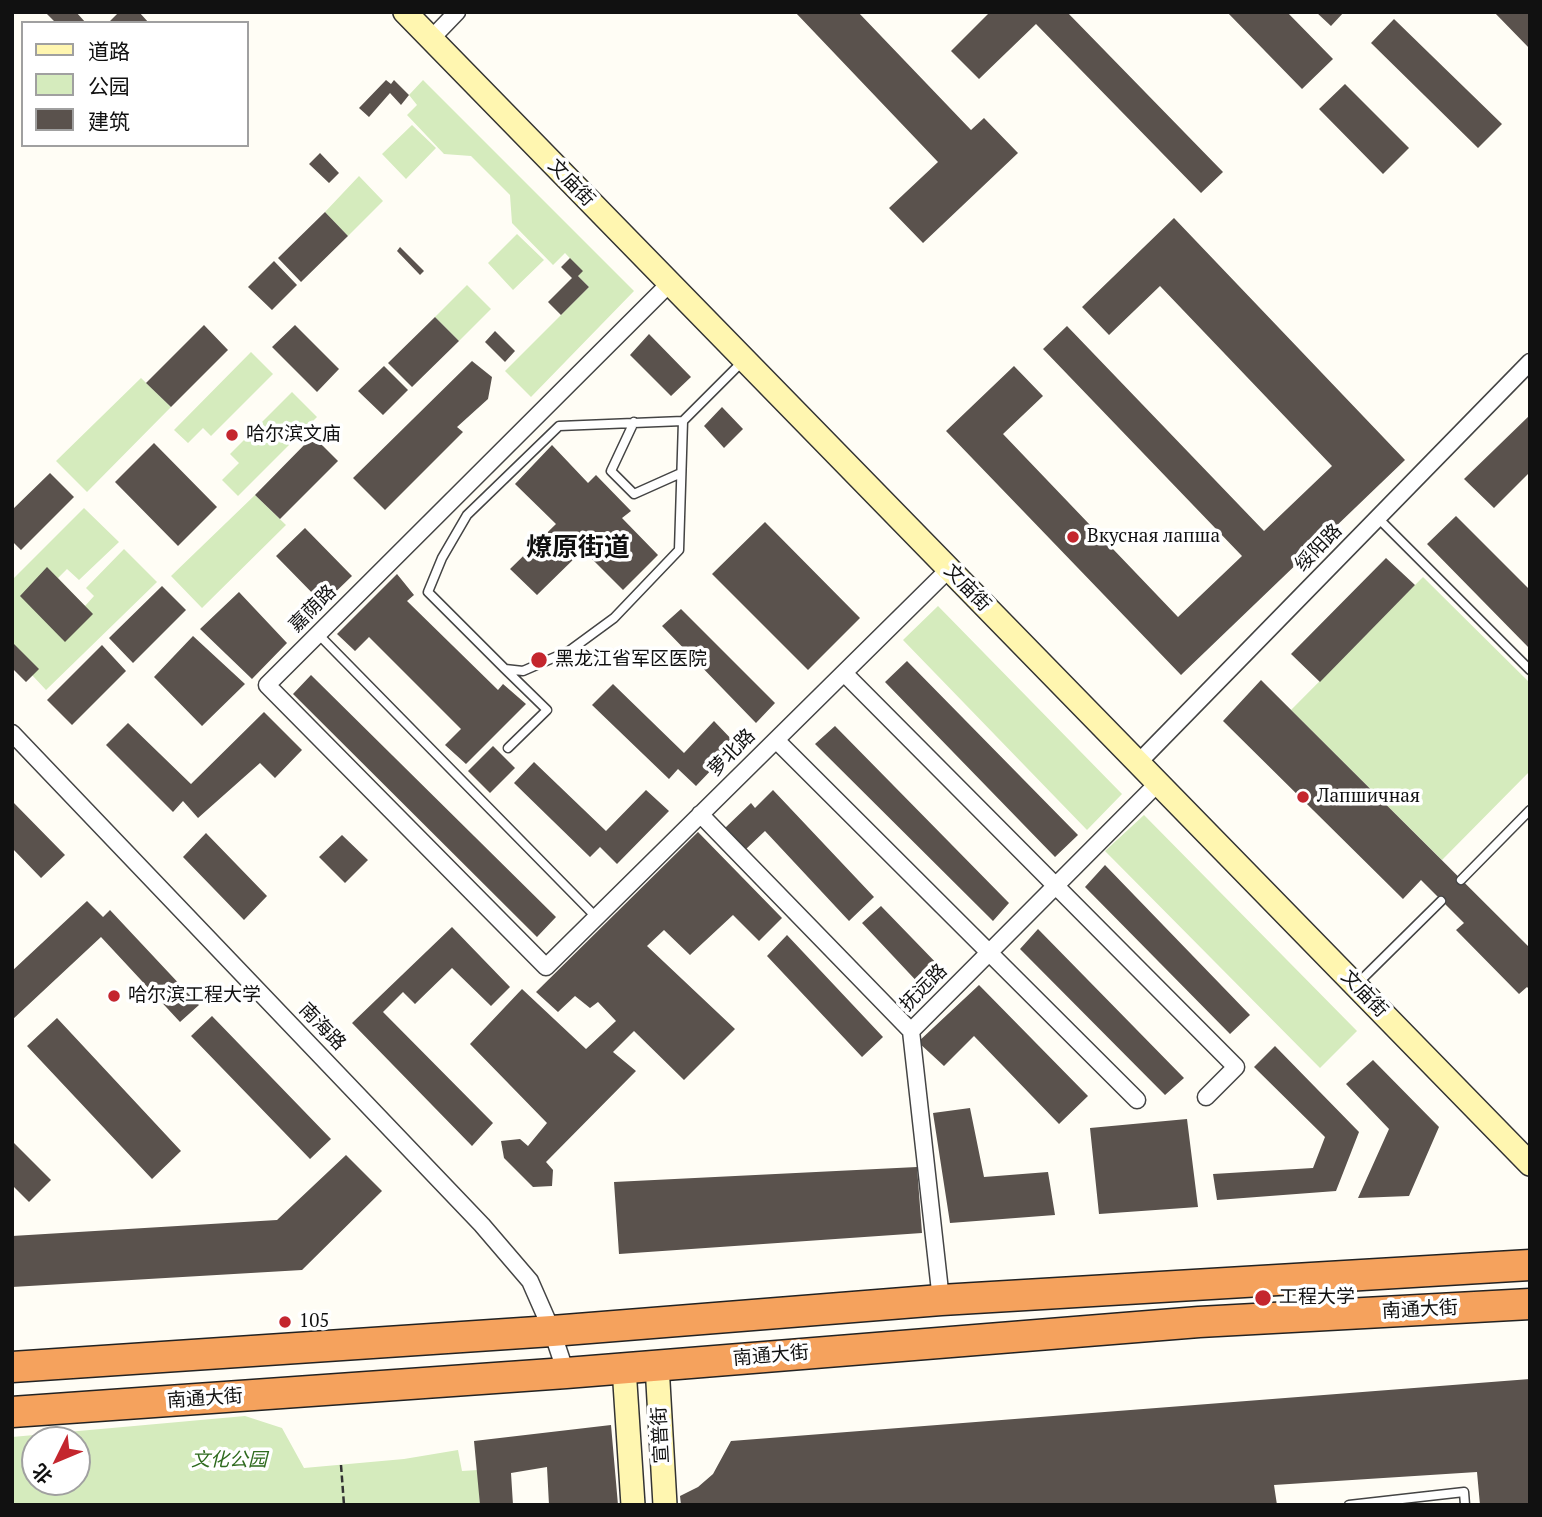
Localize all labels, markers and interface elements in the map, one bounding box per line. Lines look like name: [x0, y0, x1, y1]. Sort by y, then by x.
legend: [21, 21, 248, 147]
text: 道路: [88, 37, 130, 65]
text: 公园: [88, 72, 130, 100]
text: 建筑: [88, 107, 130, 135]
street label: 文庙街: [543, 155, 599, 211]
place label: 哈尔滨文庙: [246, 424, 341, 446]
marker: 哈尔滨文庙: [224, 427, 240, 443]
street label: 绥阳路: [1291, 520, 1347, 576]
place label: Вкусная лапша: [1087, 526, 1220, 548]
marker: Вкусная лапша: [1065, 529, 1081, 545]
district label: 燎原街道: [526, 533, 630, 565]
street label: 文庙街: [939, 560, 995, 616]
street label: 嘉荫路: [285, 581, 341, 637]
place label: 黑龙江省军区医院: [555, 649, 707, 671]
marker: 黑龙江省军区医院: [529, 650, 549, 670]
street label: 萝北路: [704, 725, 760, 781]
place label: Лапшичная: [1317, 786, 1420, 808]
marker: Лапшичная: [1295, 789, 1311, 805]
street label: 抚远路: [896, 960, 952, 1016]
street label: 文庙街: [1336, 966, 1392, 1022]
place label: 哈尔滨工程大学: [128, 985, 261, 1007]
marker: 哈尔滨工程大学: [106, 988, 122, 1004]
street label: 南海路: [294, 999, 350, 1055]
place label: 工程大学: [1279, 1287, 1355, 1309]
marker: 工程大学: [1253, 1288, 1273, 1308]
street label: 南通大街: [1381, 1297, 1459, 1323]
place label: 105: [299, 1311, 329, 1333]
marker: 105: [277, 1314, 293, 1330]
street label: 南通大街: [732, 1341, 810, 1371]
street label: 南通大街: [166, 1385, 244, 1413]
street label: 宣普街: [648, 1406, 674, 1464]
north arrow: [21, 1426, 91, 1496]
park label: 文化公园: [191, 1450, 267, 1472]
text: 北: [26, 1459, 57, 1490]

